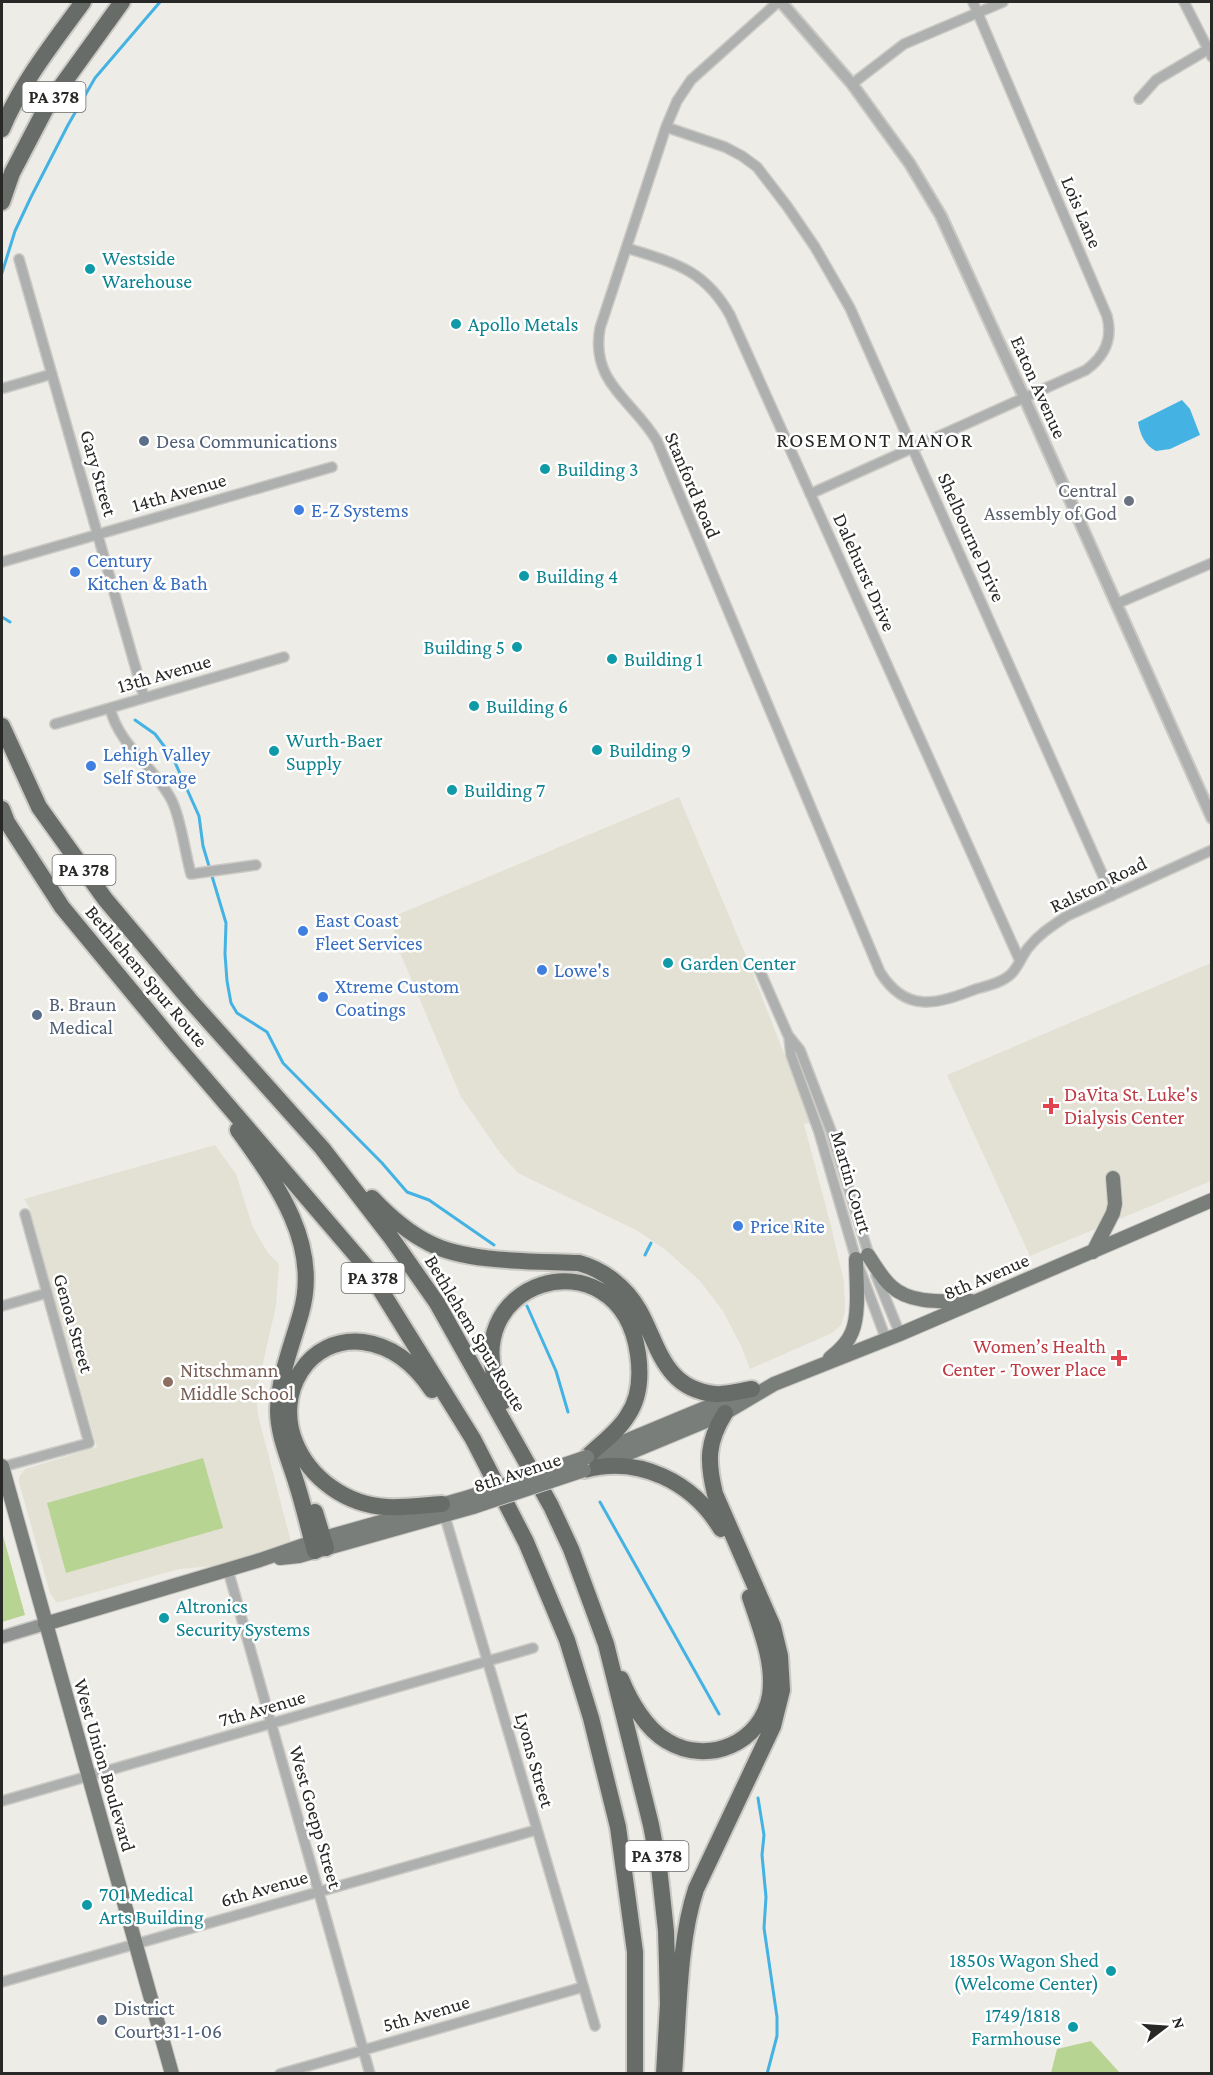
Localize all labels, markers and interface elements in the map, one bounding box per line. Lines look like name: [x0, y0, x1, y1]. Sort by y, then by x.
road number: PA 378: [22, 82, 86, 112]
street label: Lois Lane: [1057, 173, 1107, 251]
place label: Westside Warehouse: [102, 247, 192, 292]
marker: Westside Warehouse: [83, 262, 97, 276]
place label: Apollo Metals: [468, 313, 578, 336]
marker: Apollo Metals: [449, 317, 463, 331]
street label: Eaton Avenue: [1007, 332, 1071, 442]
street label: Gary Street: [75, 427, 122, 519]
district label: ROSEMONT MANOR: [776, 428, 974, 452]
street label: Stanford Road: [661, 429, 725, 542]
place label: Desa Communications: [156, 430, 337, 452]
marker: Desa Communications: [137, 434, 151, 448]
place label: Building 3: [557, 458, 638, 481]
marker: Building 3: [538, 462, 552, 476]
street label: 14th Avenue: [129, 468, 229, 516]
street label: Shelbourne Drive: [934, 469, 1010, 605]
place label: Central Assembly of God: [984, 479, 1117, 525]
marker: Central Assembly of God: [1122, 494, 1136, 508]
place label: E-Z Systems: [311, 499, 409, 522]
marker: E-Z Systems: [292, 503, 306, 517]
street label: Dalehurst Drive: [829, 510, 901, 635]
place label: Century Kitchen & Bath: [87, 549, 208, 594]
marker: Century Kitchen & Bath: [68, 565, 82, 579]
place label: Building 4: [536, 565, 618, 588]
marker: Building 4: [517, 569, 531, 583]
place label: Building 5: [424, 636, 505, 659]
marker: Building 5: [510, 640, 524, 654]
place label: Building 1: [624, 648, 703, 671]
street label: 13th Avenue: [115, 649, 213, 697]
marker: Building 1: [605, 652, 619, 666]
place label: Building 6: [486, 695, 568, 718]
marker: Building 6: [467, 699, 481, 713]
place label: Wurth-Baer Supply: [286, 729, 383, 775]
place label: Building 9: [609, 739, 691, 762]
place label: Lehigh Valley Self Storage: [103, 743, 211, 789]
marker: Building 9: [590, 743, 604, 757]
marker: Wurth-Baer Supply: [267, 744, 281, 758]
marker: Lehigh Valley Self Storage: [84, 759, 98, 773]
place label: Building 7: [464, 779, 545, 802]
marker: Building 7: [445, 783, 459, 797]
street label: Ralston Road: [1046, 851, 1150, 917]
road number: PA 378: [52, 855, 116, 885]
street label: Bethlehem Spur Route: [80, 901, 213, 1052]
place label: East Coast Fleet Services: [315, 909, 423, 954]
marker: East Coast Fleet Services: [296, 924, 310, 938]
place label: Garden Center: [680, 952, 796, 974]
marker: Garden Center: [661, 956, 675, 970]
place label: Lowe's: [554, 959, 610, 981]
marker: Lowe's: [535, 963, 549, 977]
place label: Xtreme Custom Coatings: [335, 975, 459, 1021]
marker: Xtreme Custom Coatings: [316, 990, 330, 1004]
place label: B. Braun Medical: [49, 993, 117, 1038]
marker: B. Braun Medical: [30, 1008, 44, 1022]
place label: DaVita St. Luke's Dialysis Center: [1064, 1083, 1198, 1129]
marker: DaVita St. Luke's Dialysis Center: [1042, 1097, 1060, 1115]
street label: Martin Court: [827, 1128, 877, 1236]
place label: Price Rite: [750, 1215, 825, 1237]
marker: Price Rite: [731, 1219, 745, 1233]
street label: 8th Avenue: [940, 1248, 1032, 1304]
street label: Bethlehem Spur Route: [420, 1251, 531, 1416]
road number: PA 378: [342, 1263, 404, 1293]
street label: Genoa Street: [49, 1271, 99, 1375]
place label: Women’s Health Center - Tower Place: [942, 1335, 1106, 1380]
marker: Women’s Health Center - Tower Place: [1110, 1349, 1128, 1367]
place label: Nitschmann Middle School: [180, 1359, 294, 1404]
marker: Nitschmann Middle School: [161, 1375, 175, 1389]
street label: 8th Avenue: [470, 1447, 564, 1496]
place label: Altronics Security Systems: [176, 1595, 310, 1641]
marker: Altronics Security Systems: [157, 1611, 171, 1625]
street label: West Union Boulevard: [70, 1676, 140, 1854]
street label: 7th Avenue: [216, 1685, 308, 1731]
street label: Lyons Street: [510, 1710, 559, 1811]
street label: West Goepp Street: [284, 1743, 347, 1892]
road number: PA 378: [626, 1841, 688, 1871]
street label: 6th Avenue: [218, 1865, 311, 1911]
place label: 701 Medical Arts Building: [99, 1883, 204, 1929]
marker: 701 Medical Arts Building: [80, 1898, 94, 1912]
place label: 1850s Wagon Shed (Welcome Center): [949, 1949, 1099, 1995]
marker: 1850s Wagon Shed (Welcome Center): [1104, 1964, 1118, 1978]
street label: 5th Avenue: [380, 1990, 472, 2036]
place label: District Court 31-1-06: [114, 1997, 222, 2042]
north arrow: [1135, 1997, 1195, 2057]
place label: 1749/1818 Farmhouse: [971, 2004, 1061, 2049]
marker: District Court 31-1-06: [95, 2013, 109, 2027]
text: N: [1169, 2015, 1189, 2031]
marker: 1749/1818 Farmhouse: [1066, 2020, 1080, 2034]

